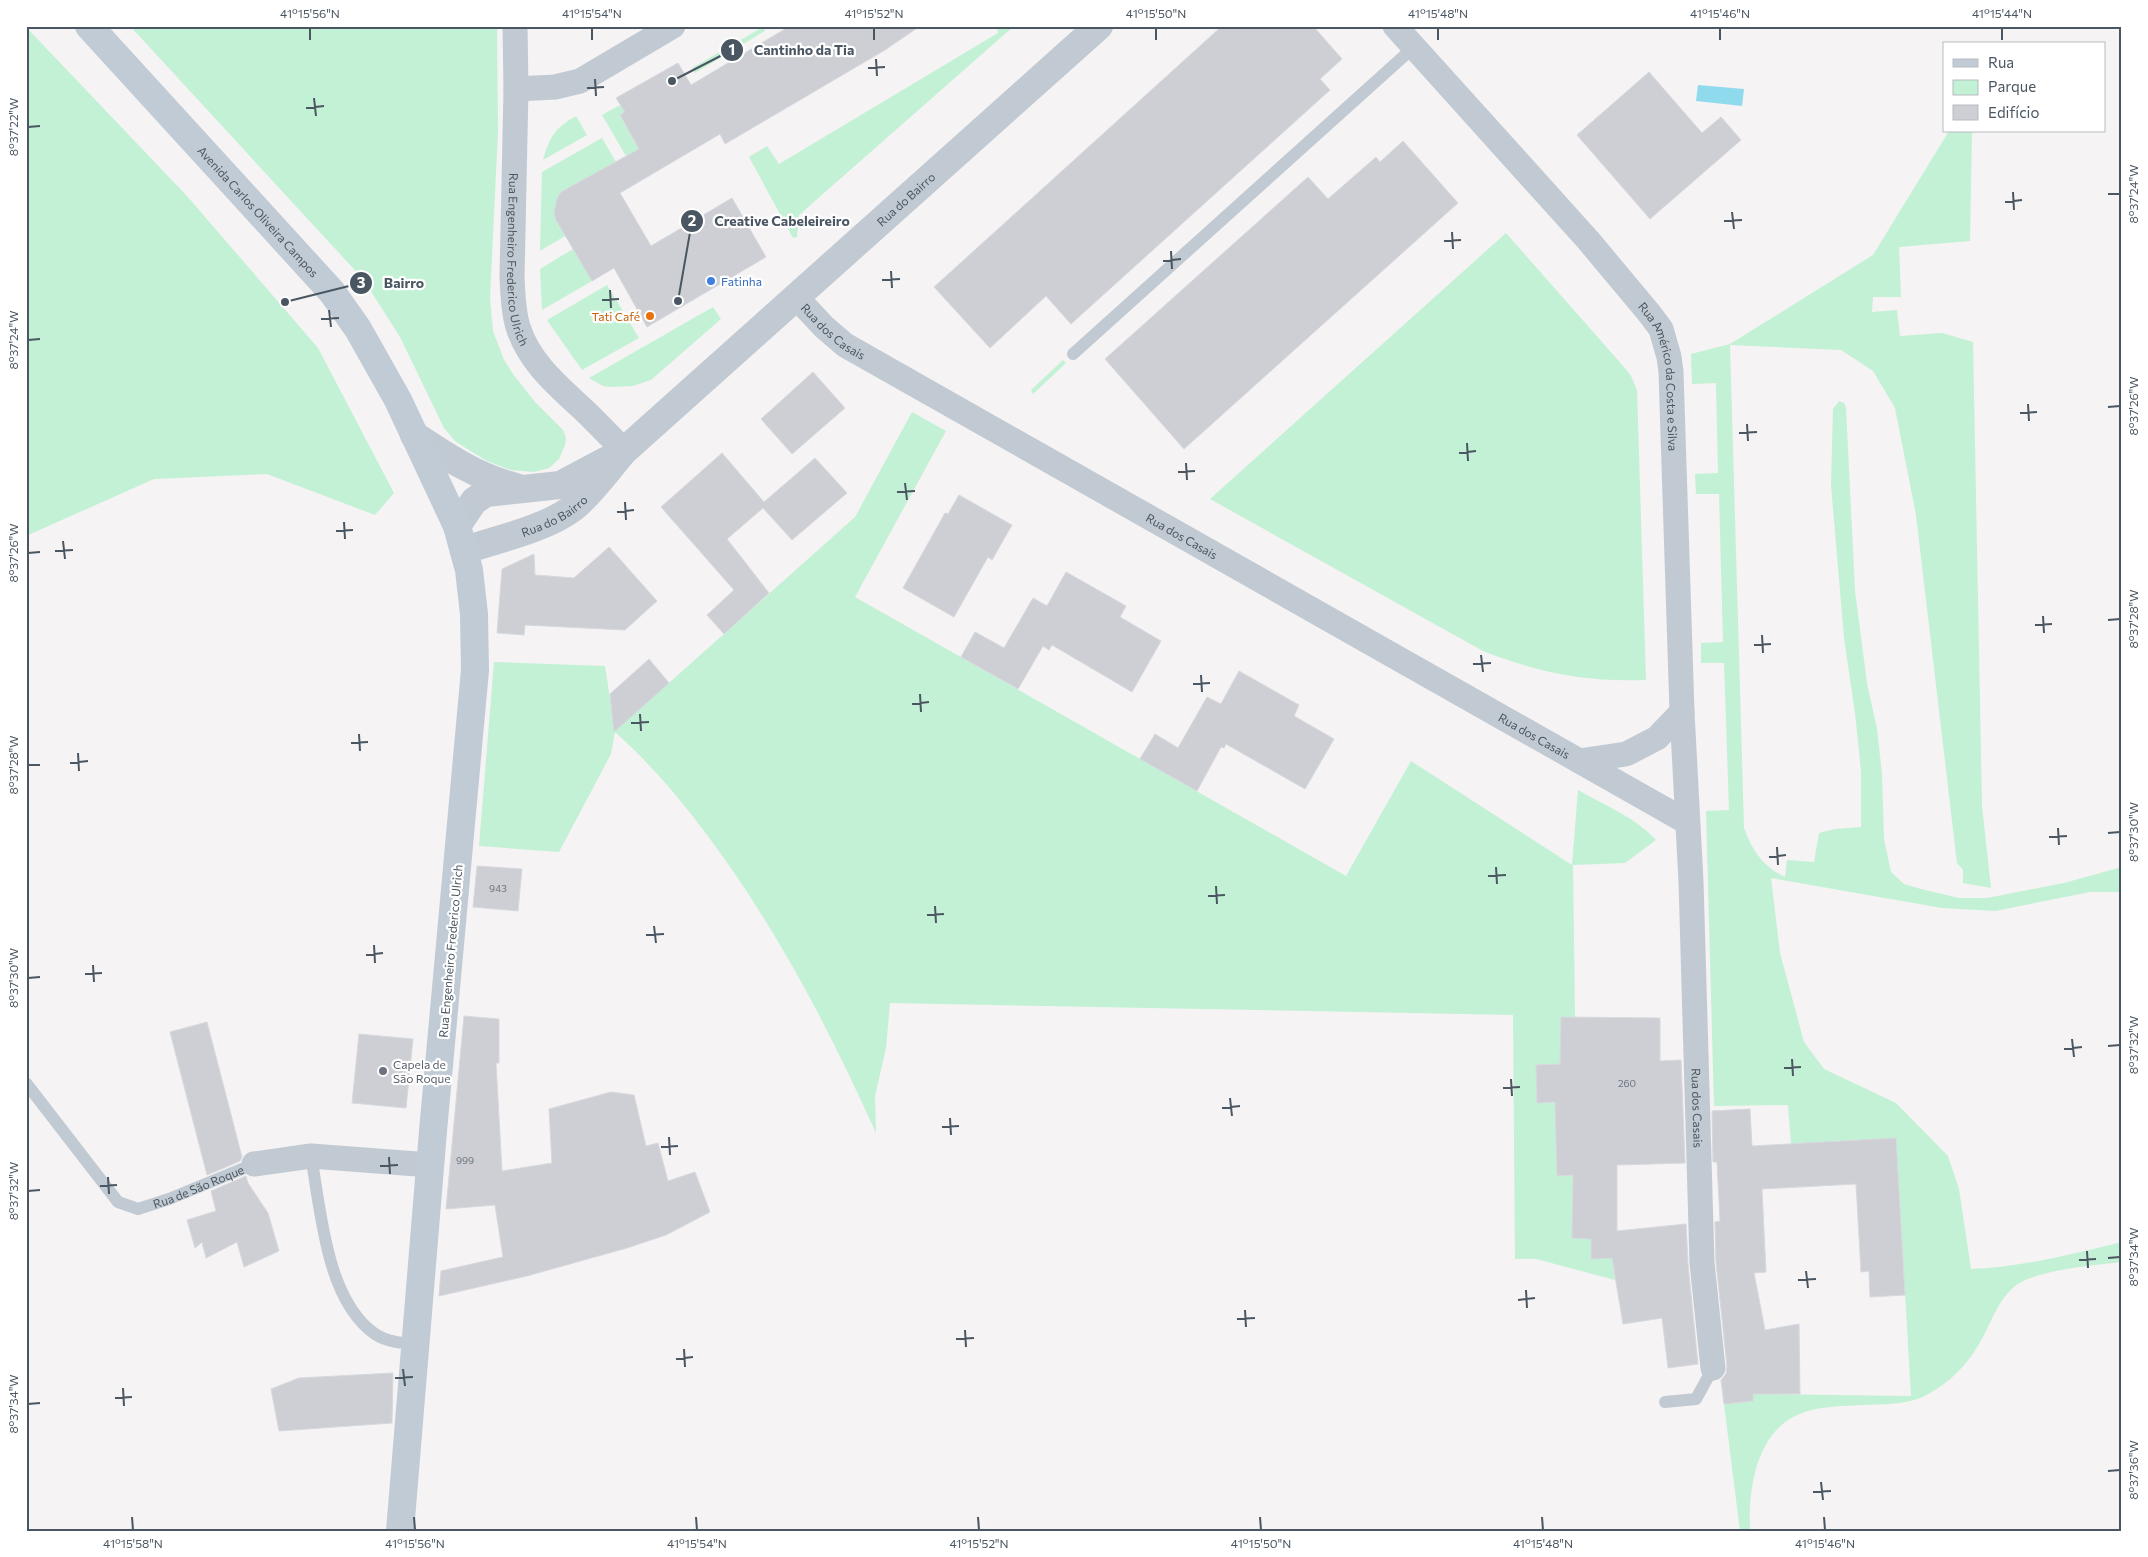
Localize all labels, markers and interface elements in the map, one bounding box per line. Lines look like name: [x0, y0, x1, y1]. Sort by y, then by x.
text: 41°15'56"N: [280, 6, 340, 20]
text: 41°15'54"N: [562, 6, 622, 20]
text: 41°15'52"N: [844, 6, 904, 20]
text: 41°15'50"N: [1126, 6, 1186, 20]
text: 41°15'48"N: [1408, 6, 1468, 20]
text: 41°15'46"N: [1690, 6, 1750, 20]
text: 41°15'44"N: [1972, 6, 2032, 20]
callout: Cantinho da Tia: [719, 35, 865, 64]
text: 1: [729, 40, 735, 58]
text: Cantinho da Tia: [754, 41, 854, 58]
legend: [1943, 42, 2106, 132]
text: Rua: [1988, 53, 2014, 71]
text: Parque: [1988, 77, 2036, 95]
text: 8°37'22"W: [6, 98, 20, 156]
text: Edifício: [1988, 103, 2039, 121]
street label: Avenida Carlos Oliveira Campos: [195, 143, 322, 280]
text: 8°37'24"W: [2126, 165, 2140, 223]
street label: Rua do Bairro: [874, 169, 938, 229]
street label: Rua Engenheiro Frederico Ulrich: [505, 173, 532, 348]
callout: Creative Cabeleireiro: [679, 206, 860, 235]
text: 2: [688, 211, 696, 229]
text: Creative Cabeleireiro: [714, 212, 850, 229]
callout: Bairro: [349, 268, 434, 297]
text: 3: [357, 273, 366, 291]
text: Bairro: [384, 274, 424, 291]
place label: Fatinha: [721, 274, 762, 288]
marker: Fatinha: [705, 275, 717, 287]
street label: Rua Américo da Costa e Silva: [1636, 299, 1681, 451]
street label: Rua dos Casais: [798, 300, 868, 362]
place label: Tati Café: [591, 309, 640, 323]
marker: Tati Café: [644, 310, 656, 322]
text: 8°37'24"W: [6, 311, 20, 369]
text: 8°37'26"W: [2126, 376, 2140, 436]
street label: Rua do Bairro: [519, 492, 590, 539]
street label: Rua dos Casais: [1144, 510, 1220, 562]
text: 8°37'26"W: [6, 523, 20, 583]
text: 8°37'28"W: [2126, 589, 2140, 649]
street label: Rua dos Casais: [1496, 710, 1573, 761]
text: 8°37'28"W: [6, 735, 20, 795]
text: 8°37'30"W: [2126, 802, 2140, 862]
street label: Rua Engenheiro Frederico Ulrich: [435, 864, 465, 1038]
house number: 943: [489, 882, 507, 894]
text: 8°37'30"W: [6, 948, 20, 1008]
text: 8°37'32"W: [2126, 1016, 2140, 1074]
place label: Capela de São Roque: [393, 1057, 451, 1085]
marker: Capela de São Roque: [377, 1065, 389, 1077]
street label: Rua dos Casais: [1689, 1068, 1706, 1148]
house number: 260: [1618, 1077, 1636, 1089]
house number: 999: [456, 1154, 474, 1166]
text: 8°37'32"W: [6, 1162, 20, 1220]
street label: Rua de São Roque: [151, 1162, 246, 1211]
text: 8°37'34"W: [2126, 1227, 2140, 1287]
text: 8°37'34"W: [6, 1374, 20, 1434]
text: 8°37'36"W: [2126, 1440, 2140, 1500]
text: 41°15'58"N: [103, 1536, 163, 1550]
text: 41°15'56"N: [385, 1536, 445, 1550]
text: 41°15'54"N: [667, 1536, 727, 1550]
text: 41°15'52"N: [949, 1536, 1009, 1550]
text: 41°15'50"N: [1231, 1536, 1291, 1550]
text: 41°15'48"N: [1513, 1536, 1573, 1550]
text: 41°15'46"N: [1795, 1536, 1855, 1550]

